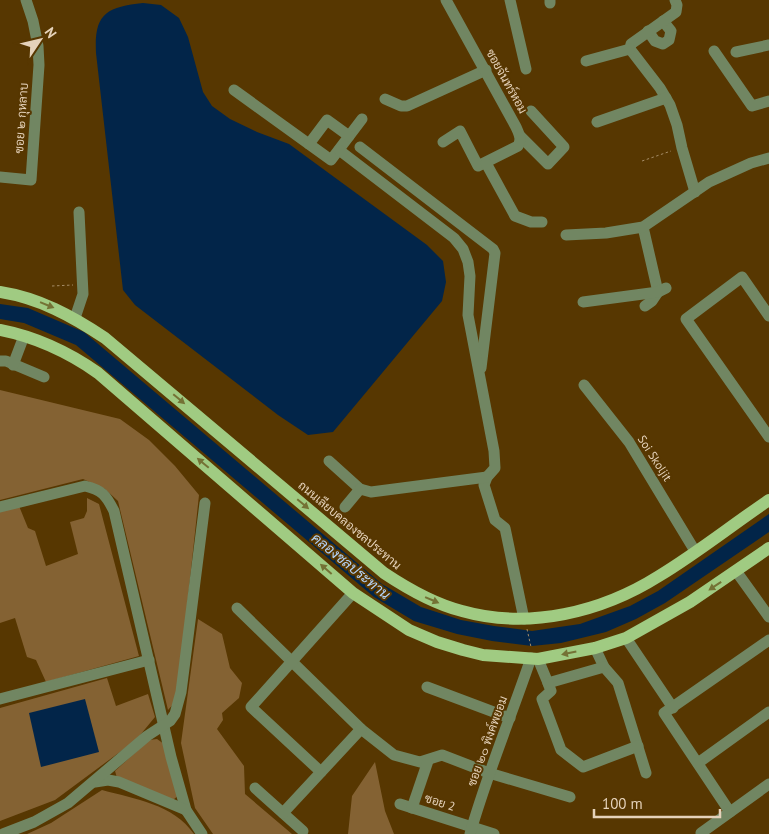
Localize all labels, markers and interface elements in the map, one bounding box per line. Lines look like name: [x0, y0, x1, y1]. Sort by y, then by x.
north arrow: [15, 15, 65, 65]
text: N: [41, 24, 61, 41]
street label: ซอยจันทร์หอม: [483, 46, 531, 116]
street label: ซอย ๒ กุหลาบ: [11, 82, 33, 154]
one-way arrow: [40, 302, 54, 310]
one-way arrow: [172, 393, 184, 405]
street label: Soi Skoljit: [635, 432, 675, 484]
one-way arrow: [198, 457, 210, 469]
street label: ถนนเลียบคลองชลประทาน: [296, 478, 404, 572]
one-way arrow: [296, 498, 308, 510]
water label: คลองชลประทาน: [308, 529, 394, 603]
one-way arrow: [320, 564, 333, 575]
one-way arrow: [708, 581, 721, 591]
one-way arrow: [425, 597, 439, 605]
one-way arrow: [561, 649, 576, 657]
street label: ซอย ๒๐ พิงค์พยอม: [464, 694, 510, 788]
scale bar: [594, 786, 720, 818]
street label: ซอย 2: [423, 790, 457, 814]
text: 100 m: [602, 794, 643, 813]

